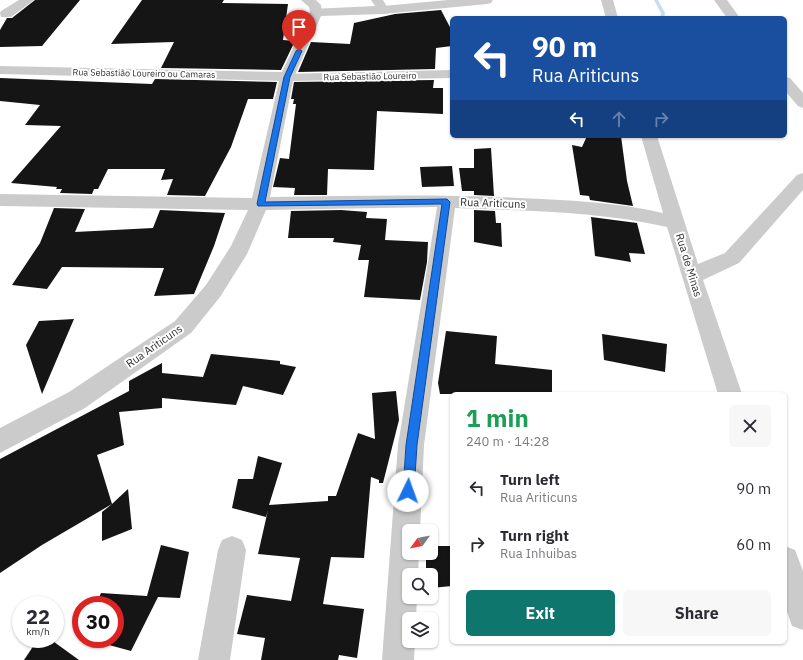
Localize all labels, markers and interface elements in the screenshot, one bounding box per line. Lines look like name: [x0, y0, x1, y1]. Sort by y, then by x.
pin: [282, 10, 316, 51]
icon: arrive: [288, 16, 310, 38]
text: 90 m: [532, 28, 597, 65]
icon: left: [466, 32, 518, 84]
text: Rua Ariticuns: [532, 64, 639, 87]
street label: Rua Sebastião Loureiro ou Camaras: [72, 66, 216, 80]
street label: Rua Sebastião Loureiro: [323, 70, 417, 82]
icon: left: [566, 108, 588, 130]
icon: ahead: [608, 108, 630, 130]
icon: right: [650, 108, 672, 130]
street label: Rua Ariticuns: [460, 195, 526, 211]
street label: Rua de Minas: [673, 231, 705, 299]
street label: Rua Ariticuns: [123, 321, 185, 371]
text: 1 min: [466, 402, 529, 434]
button: close: [729, 405, 771, 447]
text: 240 m · 14:28: [466, 433, 549, 450]
position arrow: [387, 470, 429, 512]
text: Turn left: [500, 470, 560, 489]
icon: left: [466, 477, 488, 499]
text: 90 m: [736, 479, 771, 498]
text: Rua Ariticuns: [500, 489, 578, 506]
north arrow: [402, 524, 438, 560]
map controls: [402, 524, 438, 648]
text: Turn right: [500, 526, 569, 545]
icon: right: [466, 533, 488, 555]
text: 60 m: [736, 535, 771, 554]
text: Rua Inhuibas: [500, 545, 577, 562]
button: search: [402, 568, 438, 604]
button: Exit: [466, 590, 615, 636]
button: Share: [623, 590, 771, 636]
speed limit sign: 30: [72, 596, 124, 648]
text: 22: [26, 603, 50, 630]
button: layers: [402, 612, 438, 648]
text: km/h: [26, 625, 50, 638]

